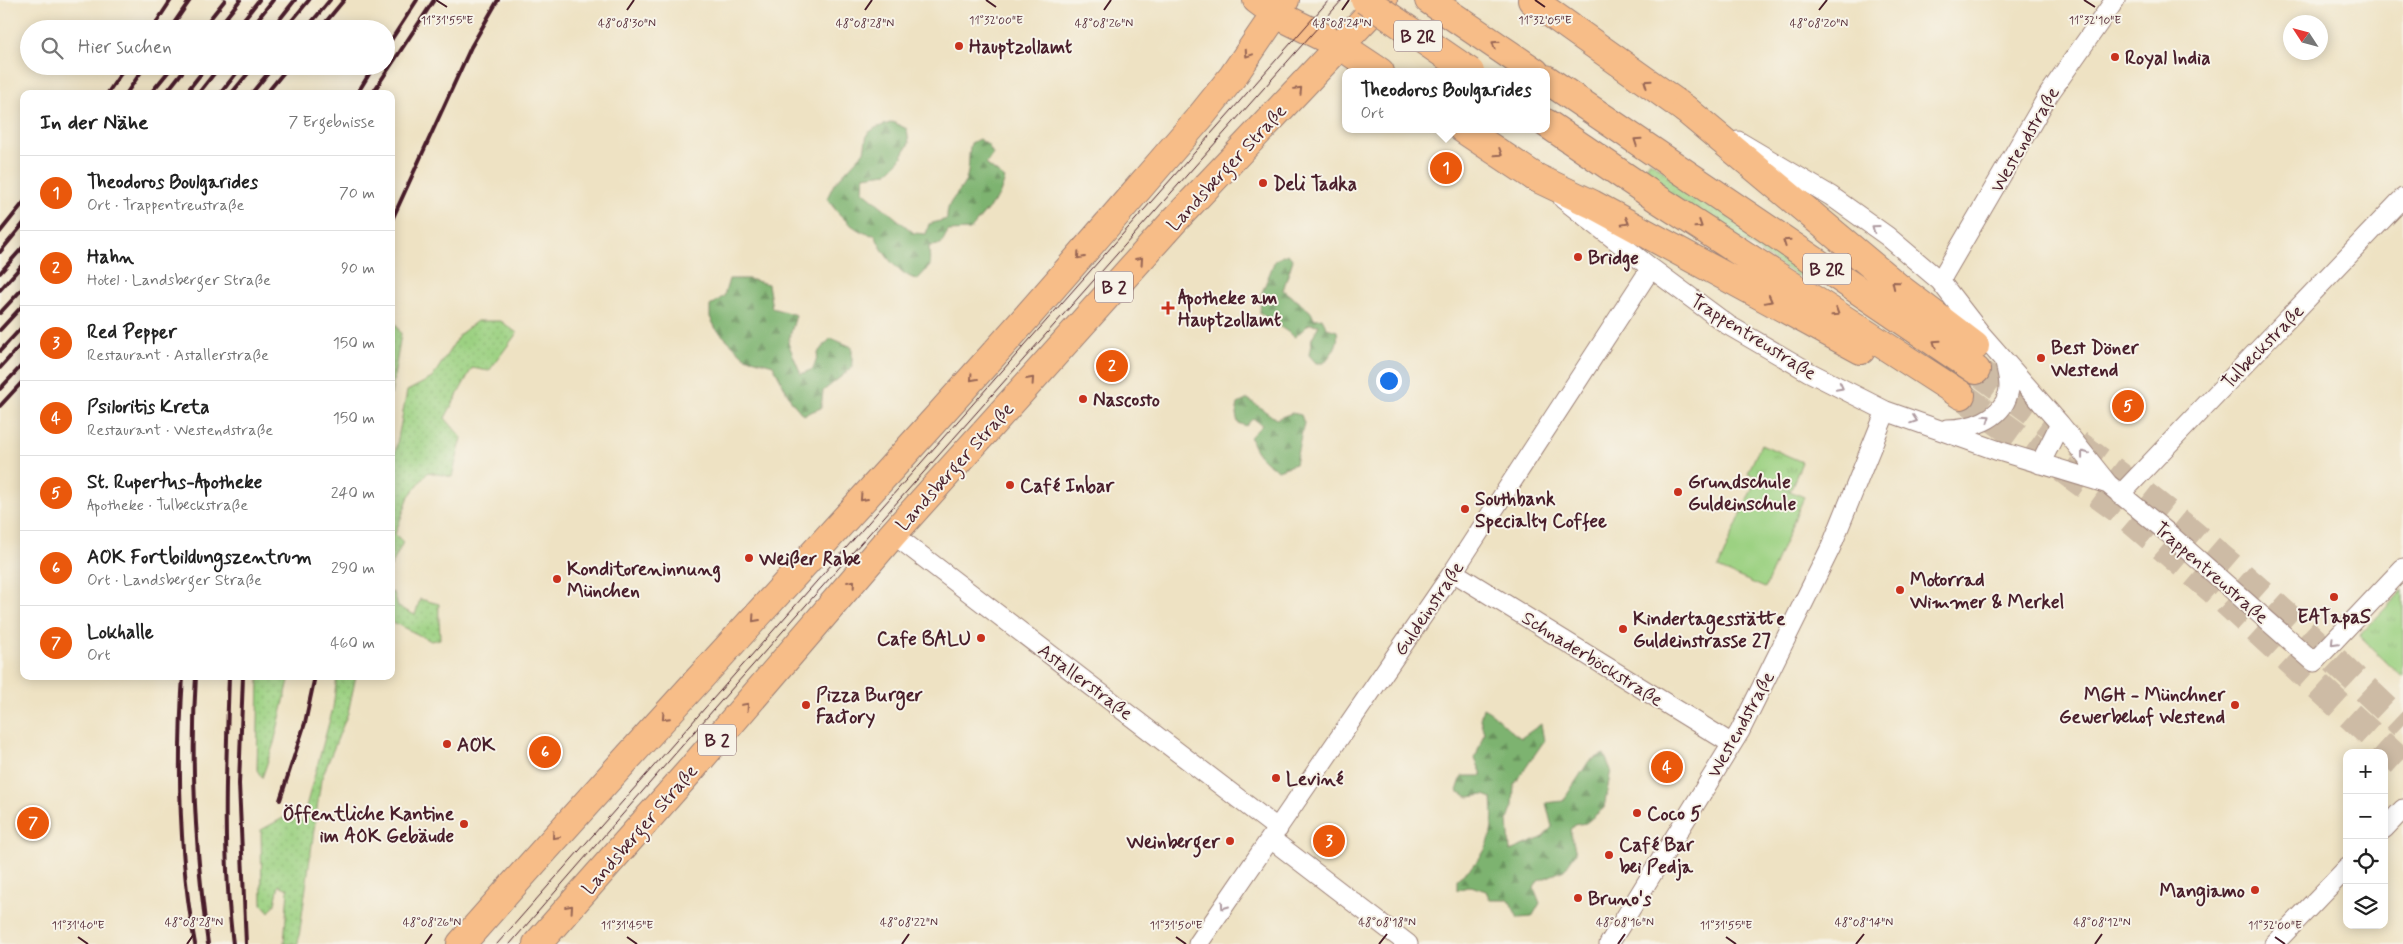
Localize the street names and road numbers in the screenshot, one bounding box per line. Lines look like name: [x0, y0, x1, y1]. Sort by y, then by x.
road number: B 2R: [1394, 20, 1442, 52]
street label: Westendstraße: [1985, 82, 2066, 197]
street label: Landsberger Straße: [1162, 99, 1295, 239]
road number: B 2R: [1803, 253, 1851, 284]
road number: B 2: [1095, 272, 1133, 302]
street label: Trappentreustraße: [1685, 288, 1821, 386]
street label: Tulbeckstraße: [2216, 299, 2310, 395]
street label: Landsberger Straße: [891, 397, 1022, 539]
street label: Trappentreustraße: [2148, 516, 2274, 630]
street label: Guldeinstraße: [1388, 557, 1470, 661]
street label: Schnaderböckstraße: [1517, 606, 1668, 713]
street label: Astallerstraße: [1032, 638, 1138, 726]
street label: Westendstraße: [1702, 667, 1781, 782]
road number: B 2: [698, 724, 736, 756]
street label: Landsberger Straße: [577, 759, 706, 902]

